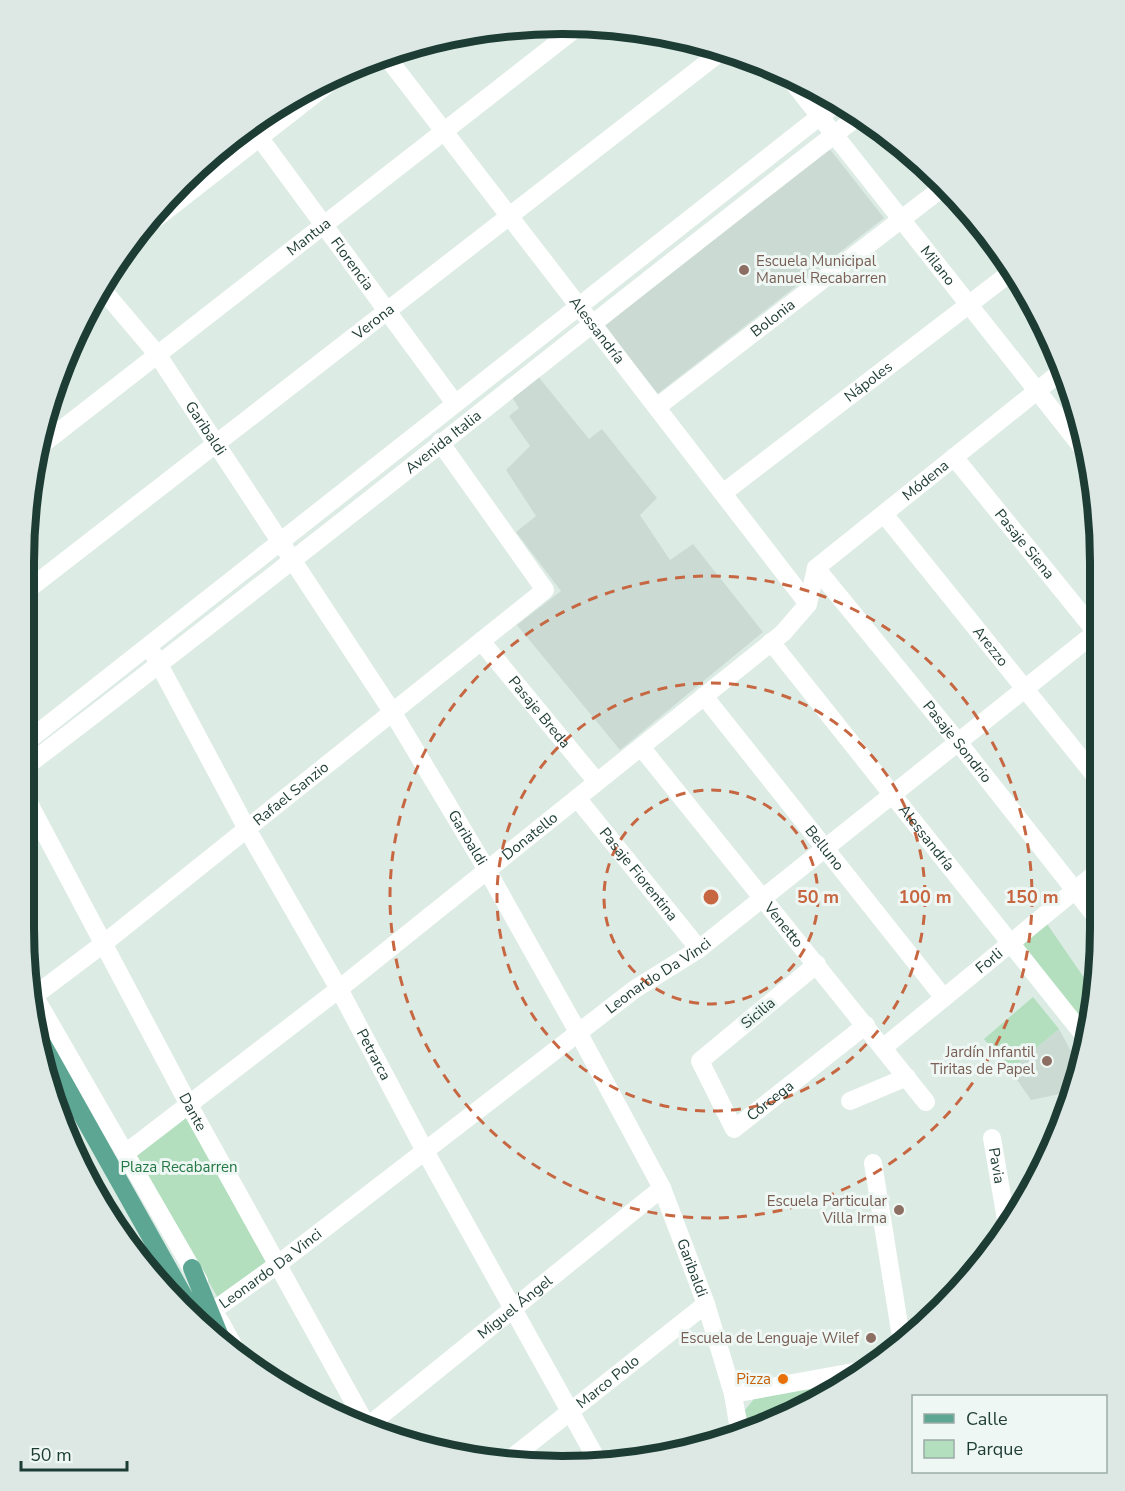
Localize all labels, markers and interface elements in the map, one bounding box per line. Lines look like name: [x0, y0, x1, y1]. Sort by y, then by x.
street label: Mantua: [282, 213, 335, 260]
street label: Florencia: [326, 233, 378, 294]
street label: Milano: [916, 241, 960, 290]
place label: Escuela Municipal Manuel Recabarren: [756, 251, 887, 288]
marker: Escuela Municipal Manuel Recabarren: [737, 263, 751, 277]
street label: Alessandría: [565, 292, 629, 368]
street label: Bolonia: [746, 295, 799, 342]
street label: Verona: [348, 299, 398, 345]
street label: Nápoles: [840, 357, 896, 407]
street label: Garibaldi: [181, 397, 231, 459]
street label: Avenida Italia: [401, 406, 485, 478]
street label: Módena: [898, 455, 953, 505]
street label: Pasaje Siena: [990, 505, 1059, 583]
street label: Arezzo: [968, 622, 1013, 671]
street label: Pasaje Breda: [504, 672, 575, 752]
street label: Pasaje Sondrio: [918, 697, 996, 787]
street label: Rafael Sanzio: [249, 757, 333, 830]
street label: Alessandría: [894, 800, 959, 875]
street label: Garibaldi: [443, 806, 492, 869]
street label: Donatello: [498, 807, 562, 865]
street label: Belluno: [801, 821, 849, 875]
street label: Pasaje Fiorentina: [595, 823, 682, 925]
text: 50 m: [797, 885, 839, 909]
text: 100 m: [898, 885, 952, 909]
text: 150 m: [1005, 885, 1059, 909]
centre of rings: [701, 887, 721, 907]
street label: Venetto: [759, 897, 808, 952]
street label: Leonardo Da Vinci: [601, 933, 715, 1018]
street label: Forli: [971, 944, 1007, 978]
street label: Sicilia: [737, 993, 779, 1033]
street label: Petrarca: [352, 1025, 396, 1084]
place label: Jardín Infantil Tiritas de Papel: [931, 1042, 1036, 1079]
marker: Jardín Infantil Tiritas de Papel: [1040, 1054, 1054, 1068]
street label: Córcega: [742, 1076, 798, 1125]
street label: Dante: [174, 1089, 211, 1135]
street label: Pavia: [984, 1146, 1010, 1185]
park label: Plaza Recabarren: [120, 1157, 238, 1177]
place label: Escuela Particular Villa Irma: [767, 1191, 888, 1228]
marker: Escuela Particular Villa Irma: [892, 1203, 906, 1217]
street label: Leonardo Da Vinci: [215, 1224, 326, 1313]
street label: Garibaldi: [672, 1236, 712, 1300]
street label: Miguel Ángel: [473, 1270, 557, 1343]
place label: Escuela de Lenguaje Wilef: [681, 1328, 860, 1348]
marker: Escuela de Lenguaje Wilef: [864, 1331, 878, 1345]
street label: Marco Polo: [572, 1351, 644, 1413]
place label: Pizza: [736, 1369, 771, 1389]
marker: Pizza: [776, 1372, 790, 1386]
legend: [912, 1395, 1107, 1473]
text: Calle: [966, 1407, 1008, 1431]
scale bar: [21, 1434, 128, 1472]
text: Parque: [966, 1437, 1023, 1461]
text: 50 m: [30, 1443, 72, 1467]

